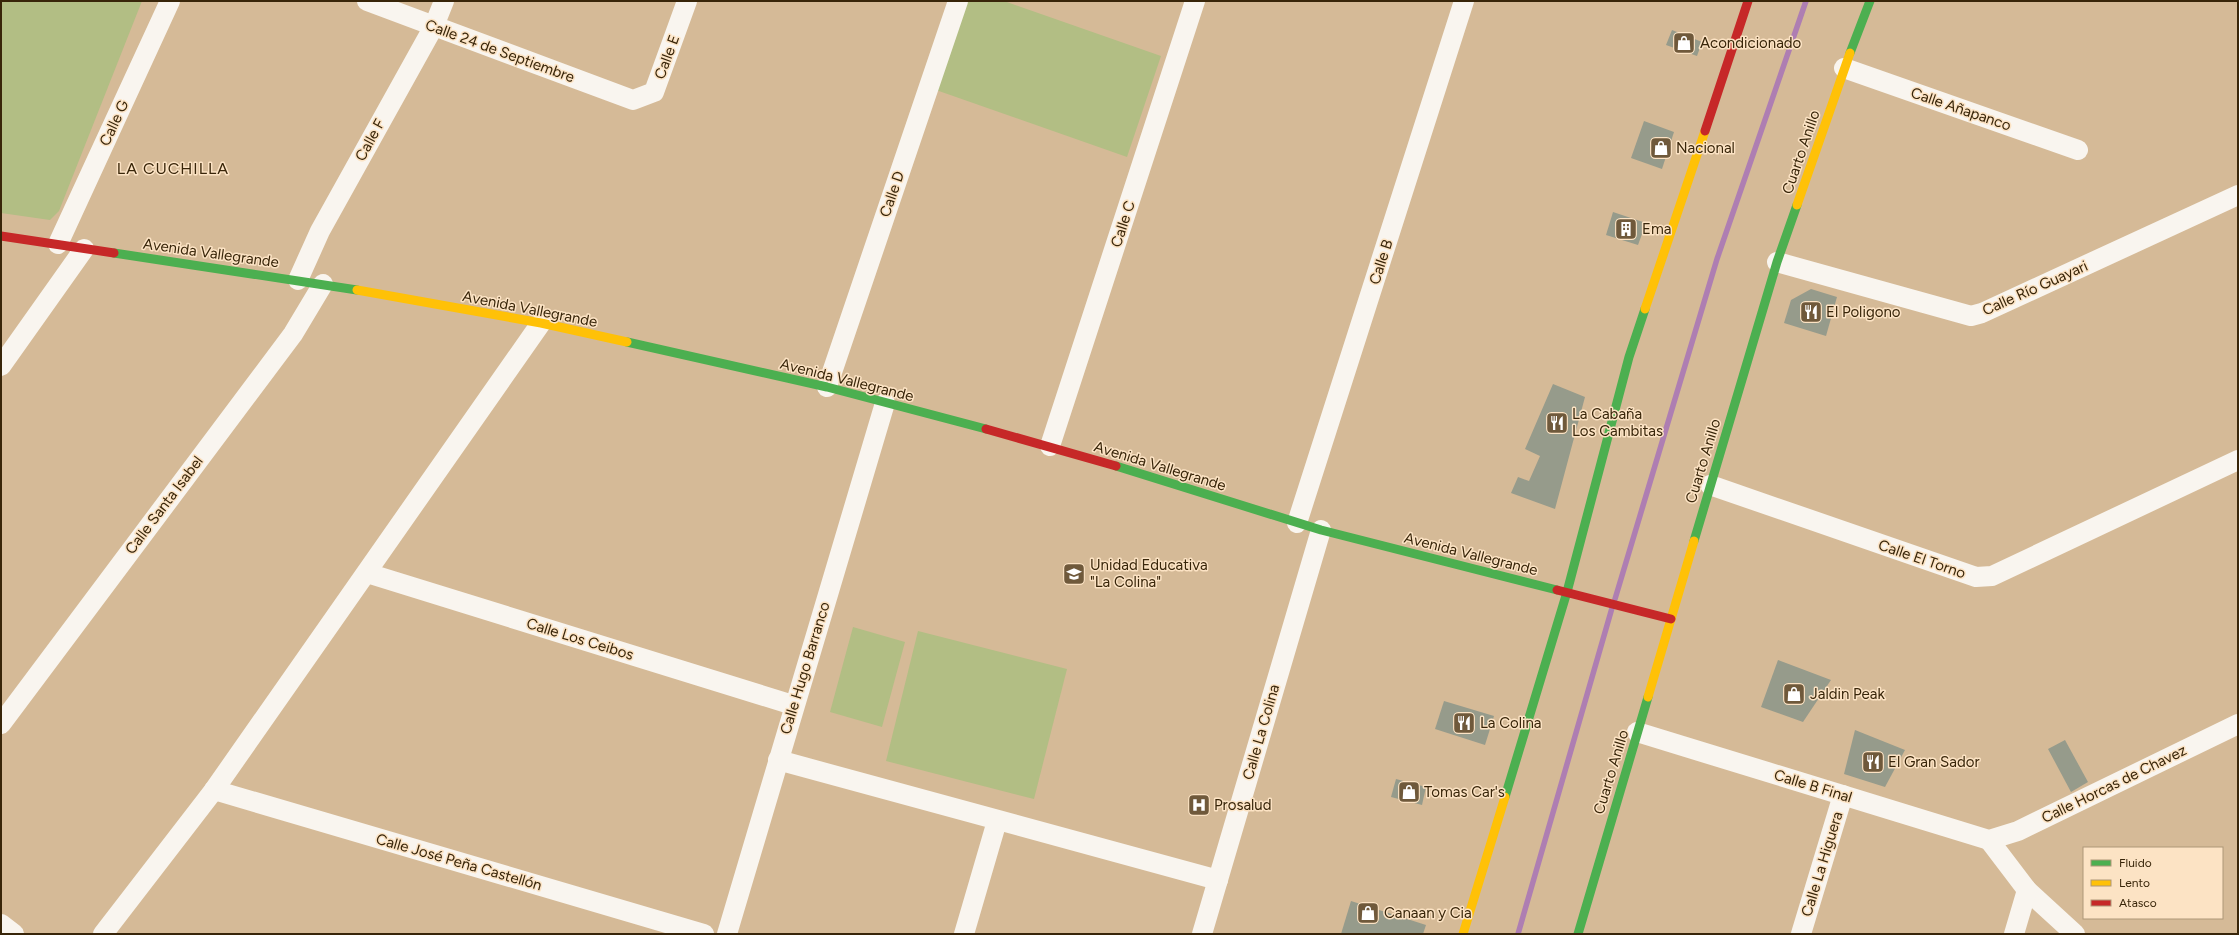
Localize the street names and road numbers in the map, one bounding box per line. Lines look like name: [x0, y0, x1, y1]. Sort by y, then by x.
street label: Calle 24 de Septiembre: [423, 16, 577, 86]
street label: Calle E: [651, 32, 683, 82]
street label: Calle Añapanco: [1909, 83, 2014, 135]
street label: Calle G: [96, 97, 132, 149]
street label: Cuarto Anillo: [1778, 108, 1824, 196]
street label: Calle F: [351, 116, 389, 164]
street label: Calle D: [876, 169, 908, 219]
street label: Calle C: [1107, 198, 1139, 250]
street label: Avenida Vallegrande: [142, 235, 280, 271]
street label: Calle B: [1365, 237, 1397, 287]
street label: Calle Río Guayari: [1980, 257, 2090, 319]
street label: Avenida Vallegrande: [461, 287, 599, 331]
street label: Avenida Vallegrande: [778, 355, 916, 405]
street label: Cuarto Anillo: [1682, 416, 1724, 505]
street label: Avenida Vallegrande: [1092, 437, 1228, 495]
street label: Calle Santa Isabel: [121, 452, 207, 558]
street label: Avenida Vallegrande: [1402, 529, 1540, 579]
street label: Calle El Torno: [1876, 536, 1968, 582]
street label: Calle Hugo Barranco: [776, 599, 834, 736]
street label: Calle Los Ceibos: [524, 614, 636, 664]
street label: Calle La Colina: [1239, 682, 1283, 782]
street label: Cuarto Anillo: [1590, 727, 1632, 816]
street label: Calle Horcas de Chavez: [2039, 741, 2189, 827]
street label: Calle B Final: [1772, 766, 1854, 806]
street label: Calle La Higuera: [1797, 809, 1847, 919]
street label: Calle José Peña Castellón: [374, 830, 544, 894]

